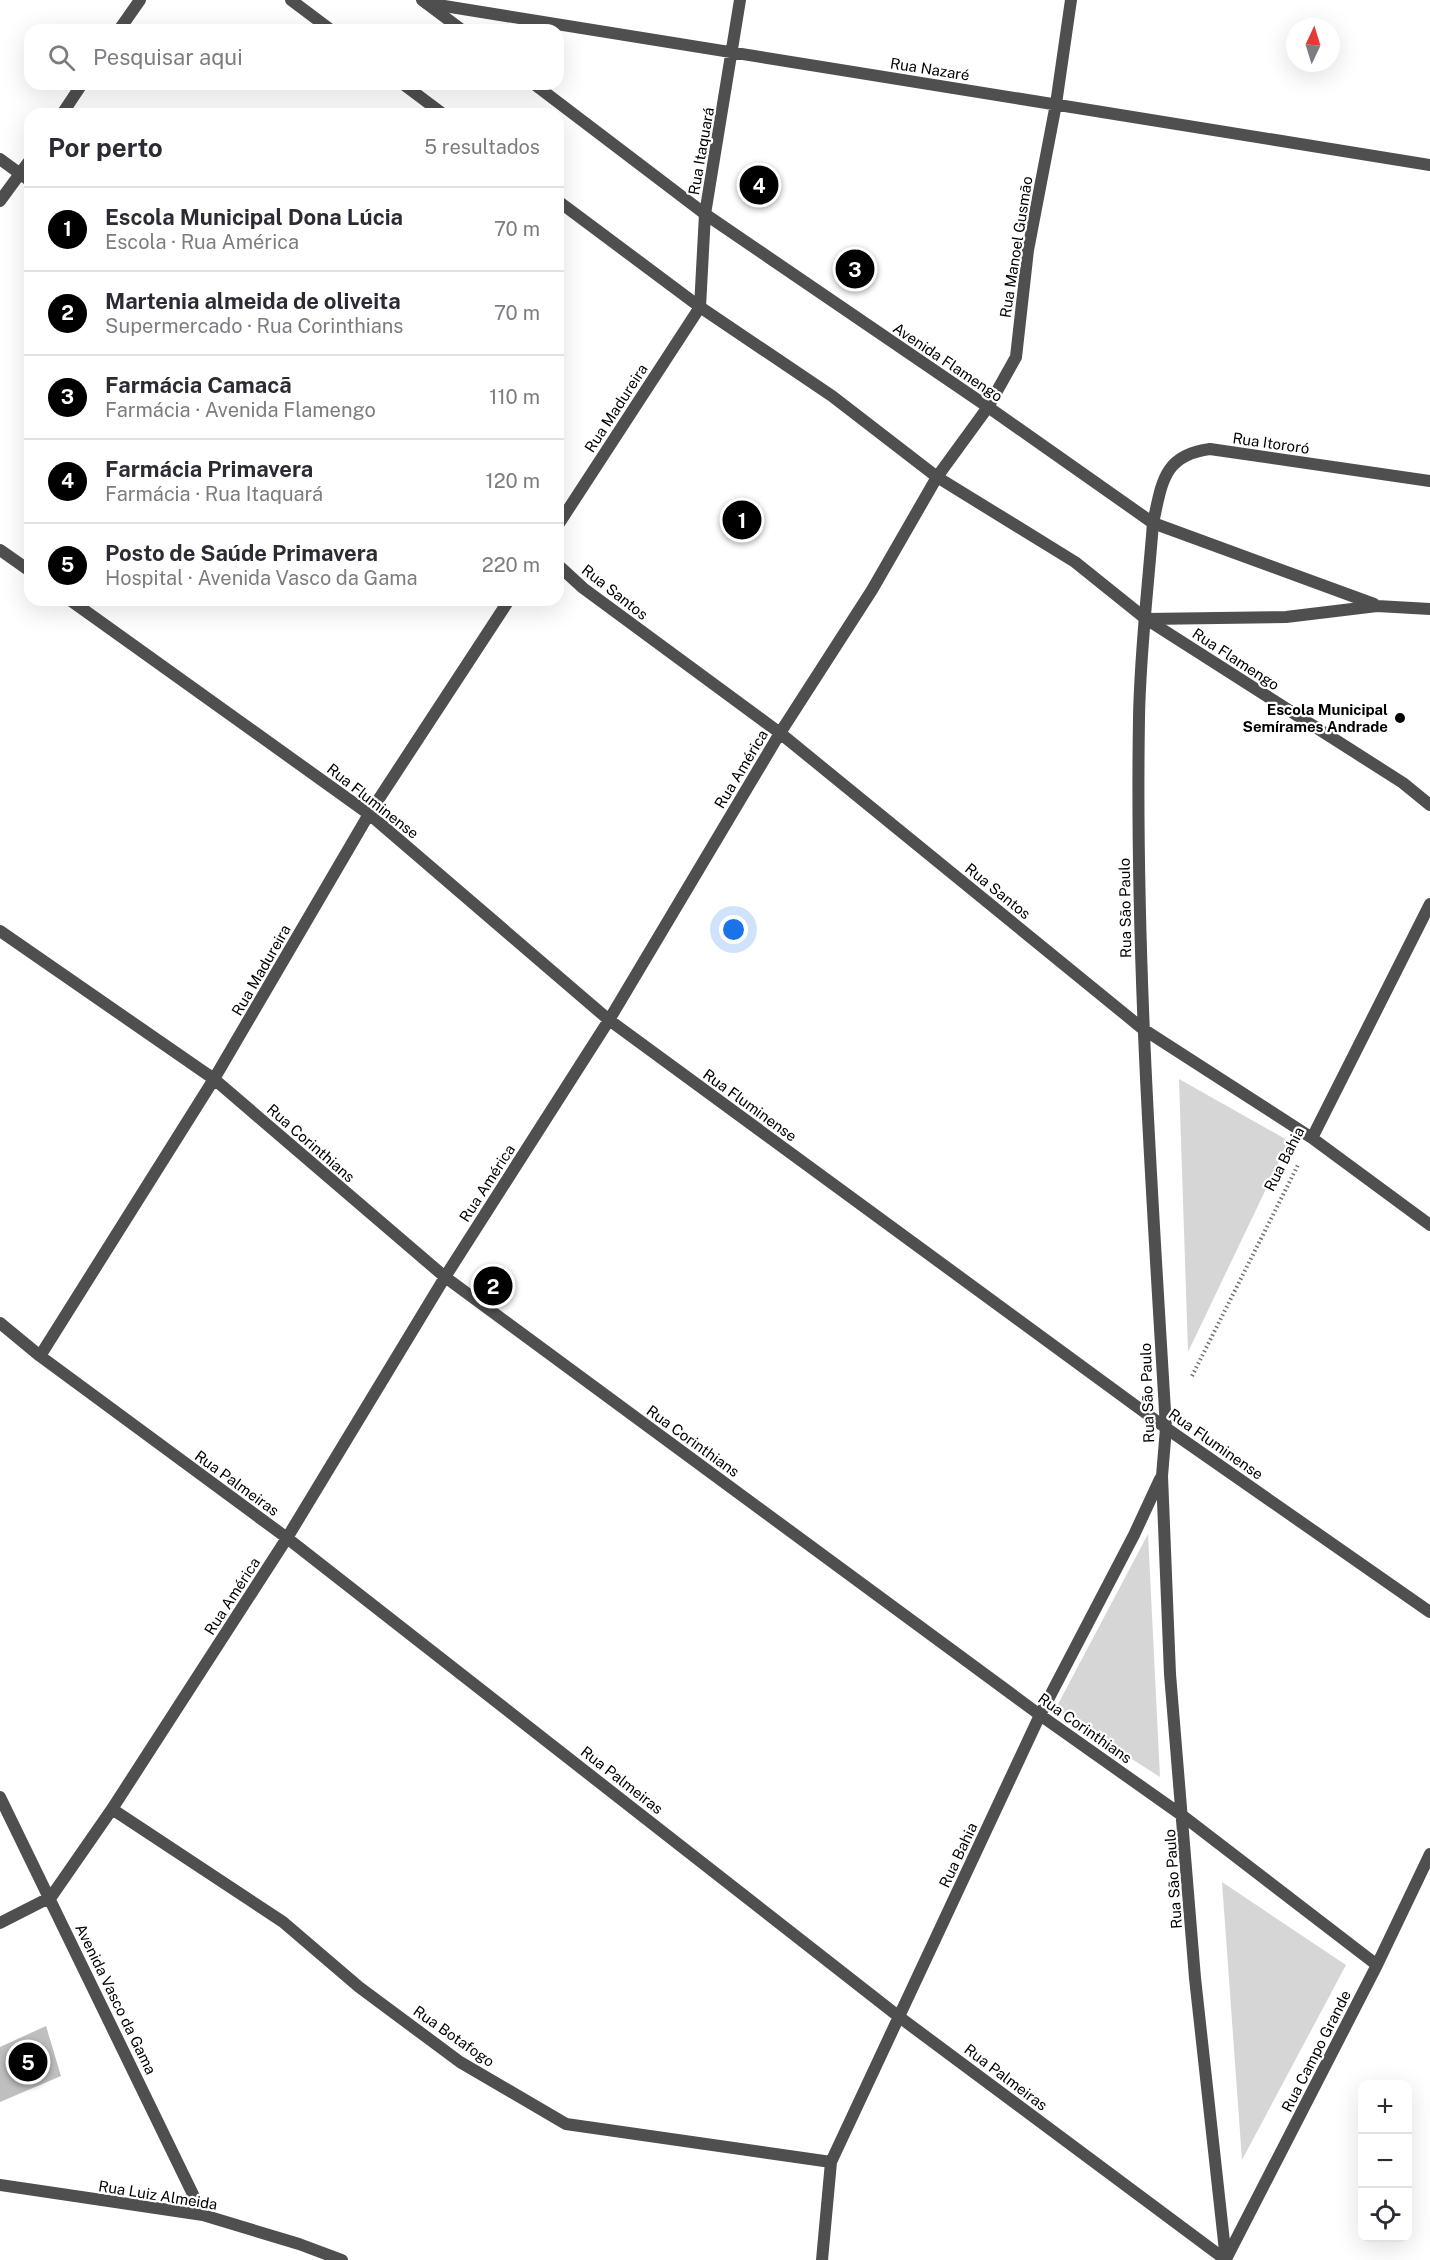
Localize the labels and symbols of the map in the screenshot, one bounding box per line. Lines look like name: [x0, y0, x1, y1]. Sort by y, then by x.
north arrow: [1286, 18, 1340, 72]
street label: Rua Nazaré: [889, 54, 971, 84]
street label: Rua Itaquará: [685, 106, 717, 196]
pin: 4: [740, 162, 778, 207]
street label: Rua Manoel Gusmão: [996, 175, 1036, 319]
pin: 3: [836, 246, 874, 292]
street label: Avenida Flamengo: [890, 319, 1006, 405]
street label: Rua Madureira: [581, 361, 651, 455]
street label: Rua Itororó: [1231, 429, 1311, 457]
pin: 1: [722, 498, 762, 542]
street label: Rua Santos: [579, 561, 651, 623]
street label: Rua Flamengo: [1189, 625, 1283, 693]
place label: Escola Municipal Semírames Andrade: [1243, 701, 1388, 735]
marker: Escola Municipal Semírames Andrade: [1393, 711, 1407, 725]
street label: Rua América: [711, 727, 771, 811]
street label: Rua Fluminense: [324, 760, 422, 842]
street label: Rua São Paulo: [1116, 858, 1134, 958]
street label: Rua Santos: [962, 860, 1034, 922]
your location: [719, 915, 748, 944]
street label: Rua Madureira: [228, 922, 294, 1018]
street label: Rua Fluminense: [700, 1065, 800, 1145]
street label: Rua Corinthians: [264, 1100, 358, 1186]
street label: Rua Bahia: [1261, 1124, 1307, 1194]
street label: Rua América: [456, 1141, 518, 1225]
pin: 2: [474, 1264, 512, 1308]
street label: Rua São Paulo: [1137, 1343, 1157, 1443]
street label: Rua Corinthians: [643, 1402, 743, 1480]
street label: Rua Fluminense: [1166, 1405, 1266, 1483]
street label: Rua Palmeiras: [192, 1447, 282, 1519]
street label: Rua América: [201, 1554, 263, 1638]
street label: Rua Corinthians: [1035, 1689, 1135, 1767]
street label: Rua Palmeiras: [578, 1743, 666, 1817]
street label: Rua Bahia: [936, 1820, 980, 1890]
street label: Rua São Paulo: [1161, 1828, 1185, 1930]
street label: Avenida Vasco da Gama: [72, 1921, 160, 2077]
street label: Rua Campo Grande: [1278, 1987, 1354, 2115]
street label: Rua Botafogo: [410, 2002, 498, 2070]
pin: 5: [9, 2040, 48, 2084]
street label: Rua Palmeiras: [961, 2040, 1051, 2114]
street label: Rua Luiz Almeida: [97, 2177, 219, 2213]

